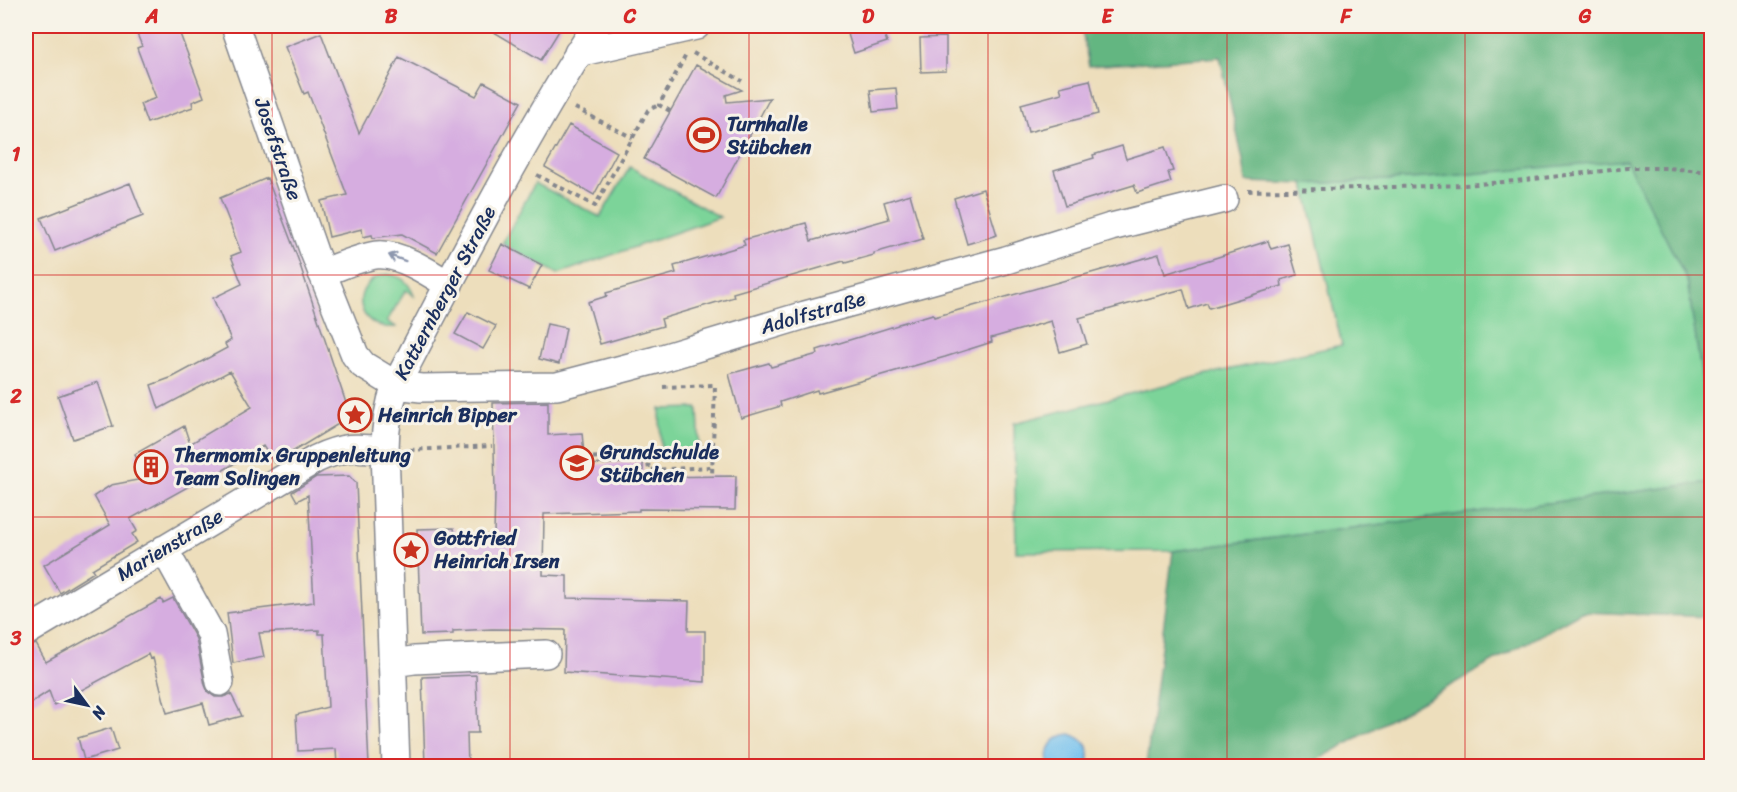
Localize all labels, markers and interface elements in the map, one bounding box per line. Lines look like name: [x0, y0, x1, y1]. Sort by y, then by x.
text: A: [144, 0, 159, 34]
text: B: [385, 0, 398, 34]
text: C: [623, 0, 637, 34]
text: D: [862, 0, 875, 34]
text: E: [1101, 0, 1114, 34]
text: F: [1340, 0, 1353, 34]
text: G: [1578, 0, 1592, 34]
street label: Josefstraße: [244, 92, 312, 205]
place label: Turnhalle Stübchen: [726, 107, 811, 165]
sports icon: Turnhalle Stübchen: [686, 117, 722, 153]
text: 1: [12, 137, 21, 172]
street label: Katternberger Straße: [384, 199, 506, 387]
one-way arrow: [388, 252, 407, 263]
street label: Adolfstraße: [755, 281, 870, 345]
text: 2: [9, 379, 22, 414]
place icon: Heinrich Bipper: [337, 397, 373, 433]
place label: Heinrich Bipper: [377, 398, 518, 433]
place label: Grundschulde Stübchen: [599, 435, 719, 493]
place label: Thermomix Gruppenleitung Team Solingen: [174, 438, 411, 496]
school or university icon: Grundschulde Stübchen: [559, 445, 595, 481]
building icon: Thermomix Gruppenleitung Team Solingen: [133, 449, 169, 485]
street label: Marienstraße: [110, 499, 230, 591]
place label: Gottfried Heinrich Irsen: [433, 521, 560, 579]
place icon: Gottfried Heinrich Irsen: [393, 532, 429, 568]
text: 3: [10, 621, 22, 656]
north arrow: [57, 675, 117, 735]
text: N: [83, 700, 115, 726]

